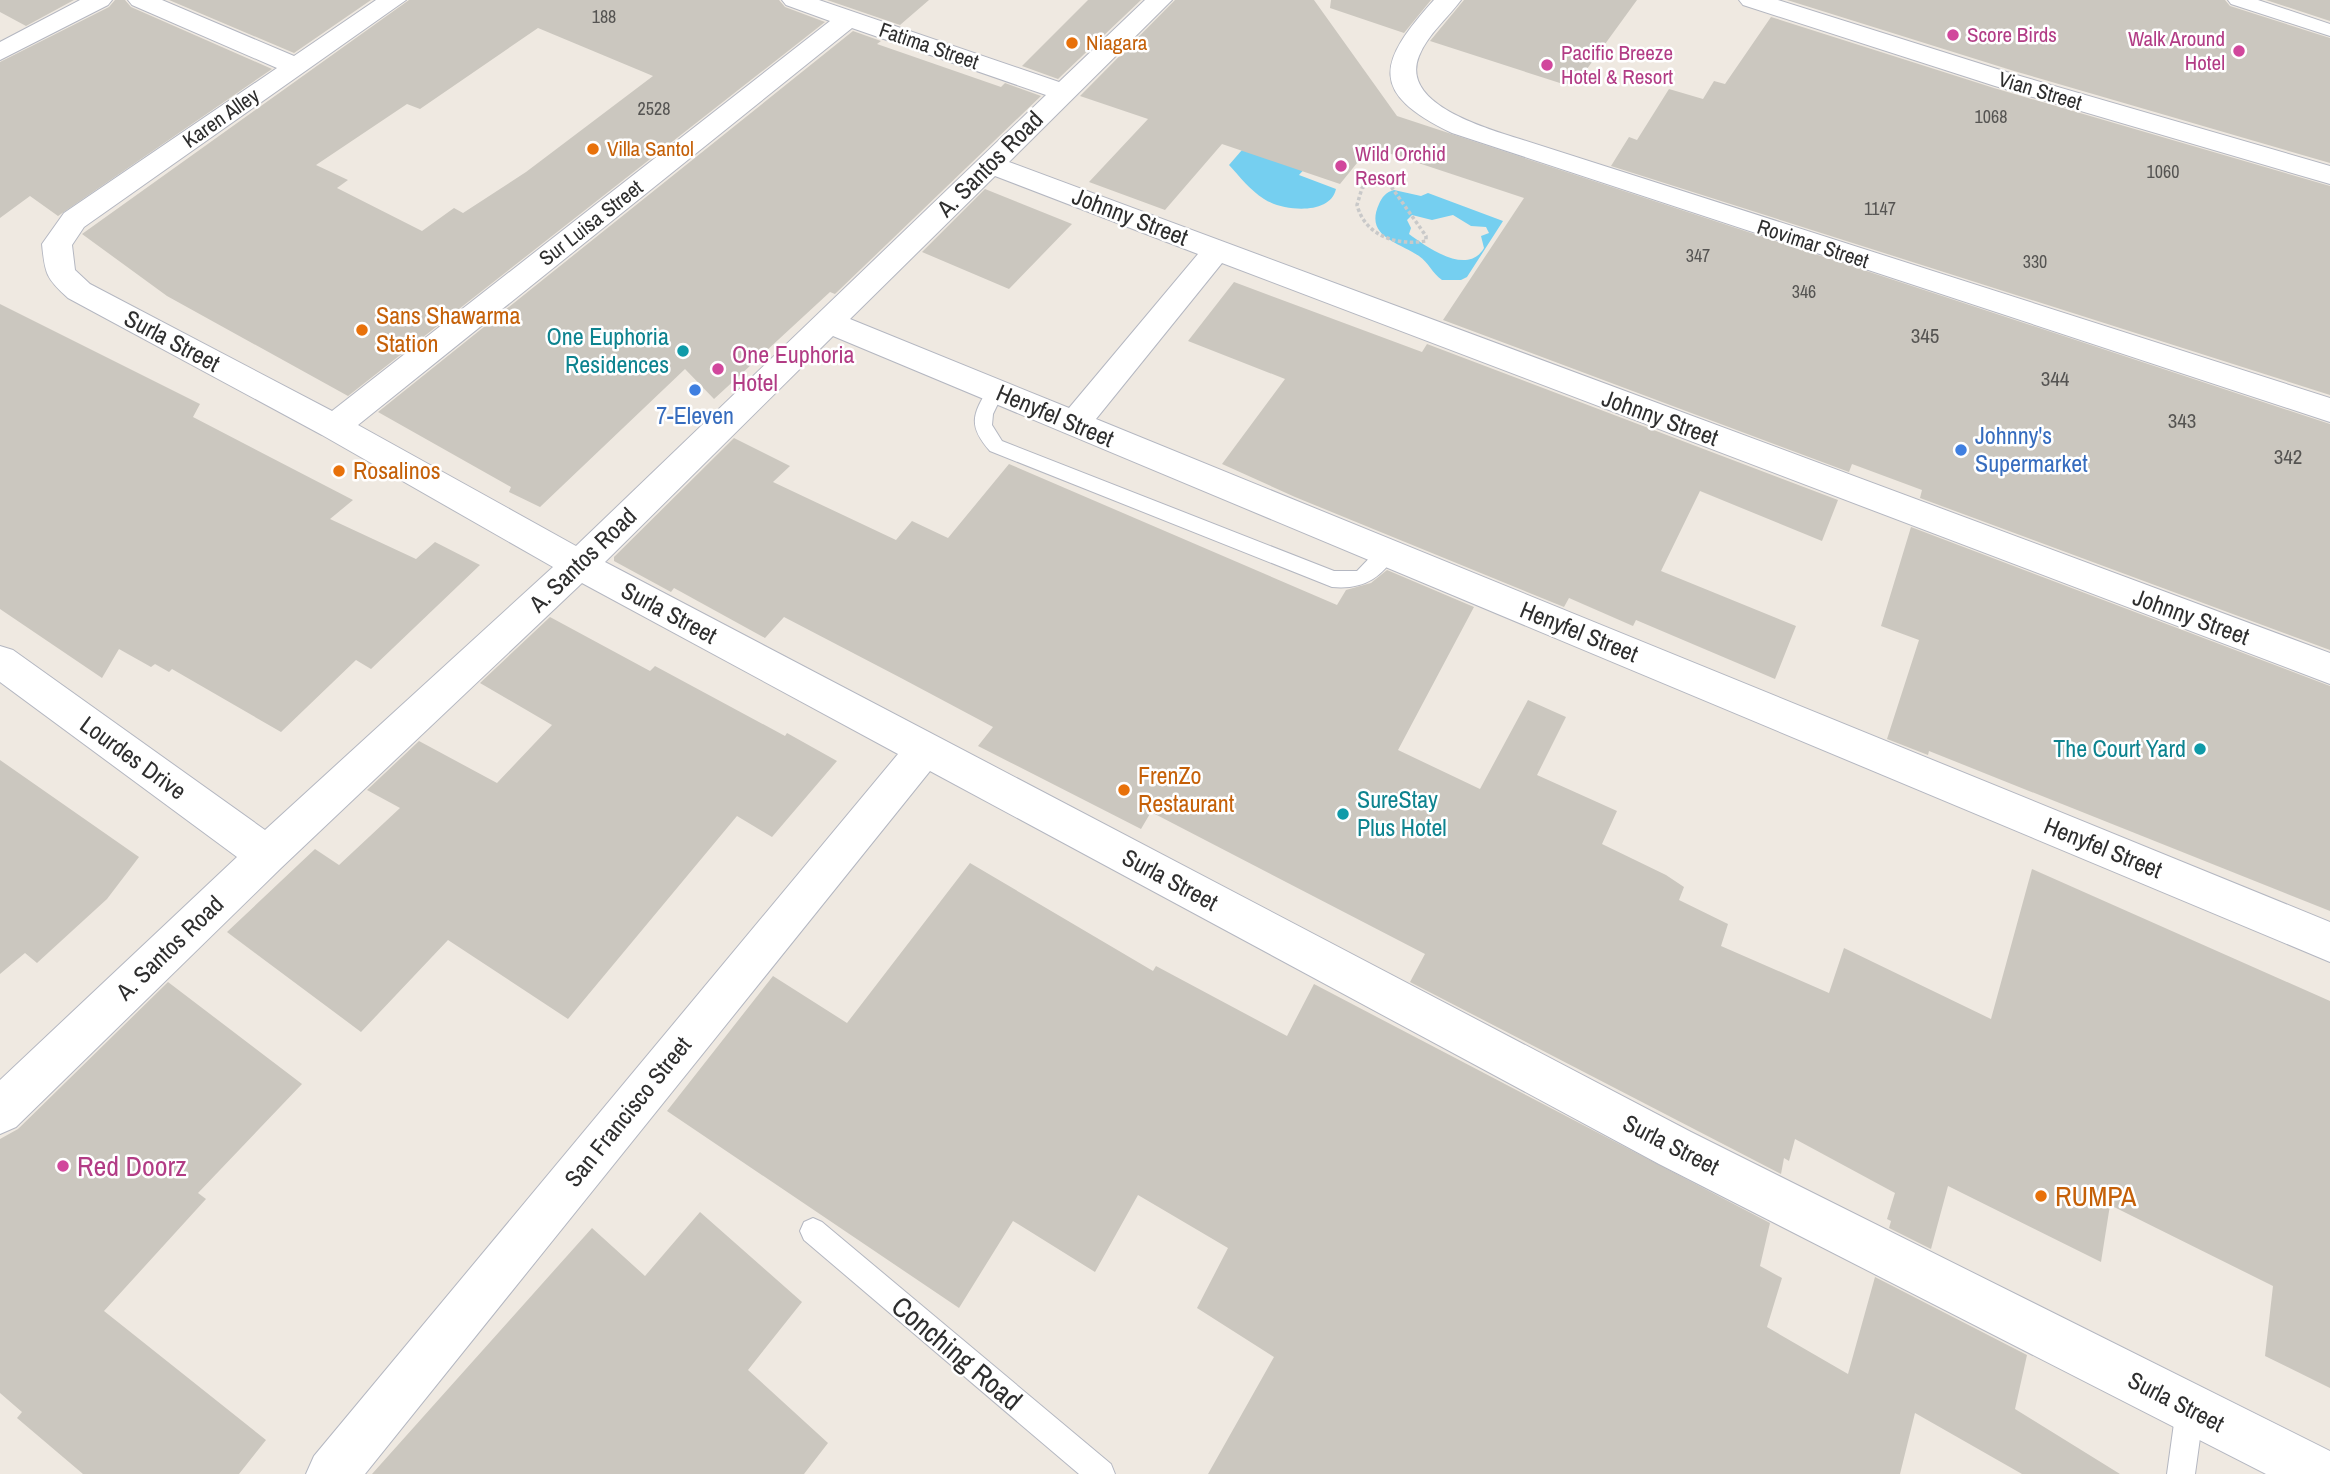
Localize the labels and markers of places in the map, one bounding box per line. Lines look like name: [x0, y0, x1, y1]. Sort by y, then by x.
place label: Score Birds: [1967, 20, 2057, 49]
place label: Walk Around Hotel: [2128, 24, 2225, 77]
marker: Score Birds: [1945, 27, 1961, 43]
place label: Niagara: [1086, 28, 1148, 57]
marker: Niagara: [1064, 35, 1080, 51]
place label: Pacific Breeze Hotel & Resort: [1561, 38, 1673, 91]
marker: Walk Around Hotel: [2231, 43, 2247, 59]
marker: Pacific Breeze Hotel & Resort: [1539, 57, 1555, 73]
place label: Villa Santol: [607, 134, 694, 163]
place label: Wild Orchid Resort: [1355, 139, 1446, 192]
marker: Villa Santol: [585, 141, 601, 157]
marker: Wild Orchid Resort: [1333, 158, 1349, 174]
place label: Sans Shawarma Station: [376, 299, 520, 359]
place label: One Euphoria Residences: [546, 320, 669, 380]
marker: Sans Shawarma Station: [354, 322, 370, 338]
place label: One Euphoria Hotel: [732, 338, 855, 398]
marker: One Euphoria Residences: [675, 343, 691, 359]
marker: One Euphoria Hotel: [710, 361, 726, 377]
marker: 7-Eleven: [687, 382, 703, 398]
place label: 7-Eleven: [656, 399, 734, 431]
place label: Johnny's Supermarket: [1975, 419, 2088, 479]
marker: Johnny's Supermarket: [1953, 442, 1969, 458]
place label: Rosalinos: [353, 454, 441, 486]
marker: Rosalinos: [331, 463, 347, 479]
place label: The Court Yard: [2053, 732, 2186, 764]
marker: The Court Yard: [2192, 741, 2208, 757]
place label: FrenZo Restaurant: [1138, 759, 1235, 819]
marker: FrenZo Restaurant: [1116, 782, 1132, 798]
place label: SureStay Plus Hotel: [1357, 783, 1447, 843]
marker: SureStay Plus Hotel: [1335, 806, 1351, 822]
place label: Red Doorz: [77, 1147, 187, 1185]
marker: Red Doorz: [55, 1158, 71, 1174]
place label: RUMPA: [2055, 1177, 2137, 1215]
marker: RUMPA: [2033, 1188, 2049, 1204]

